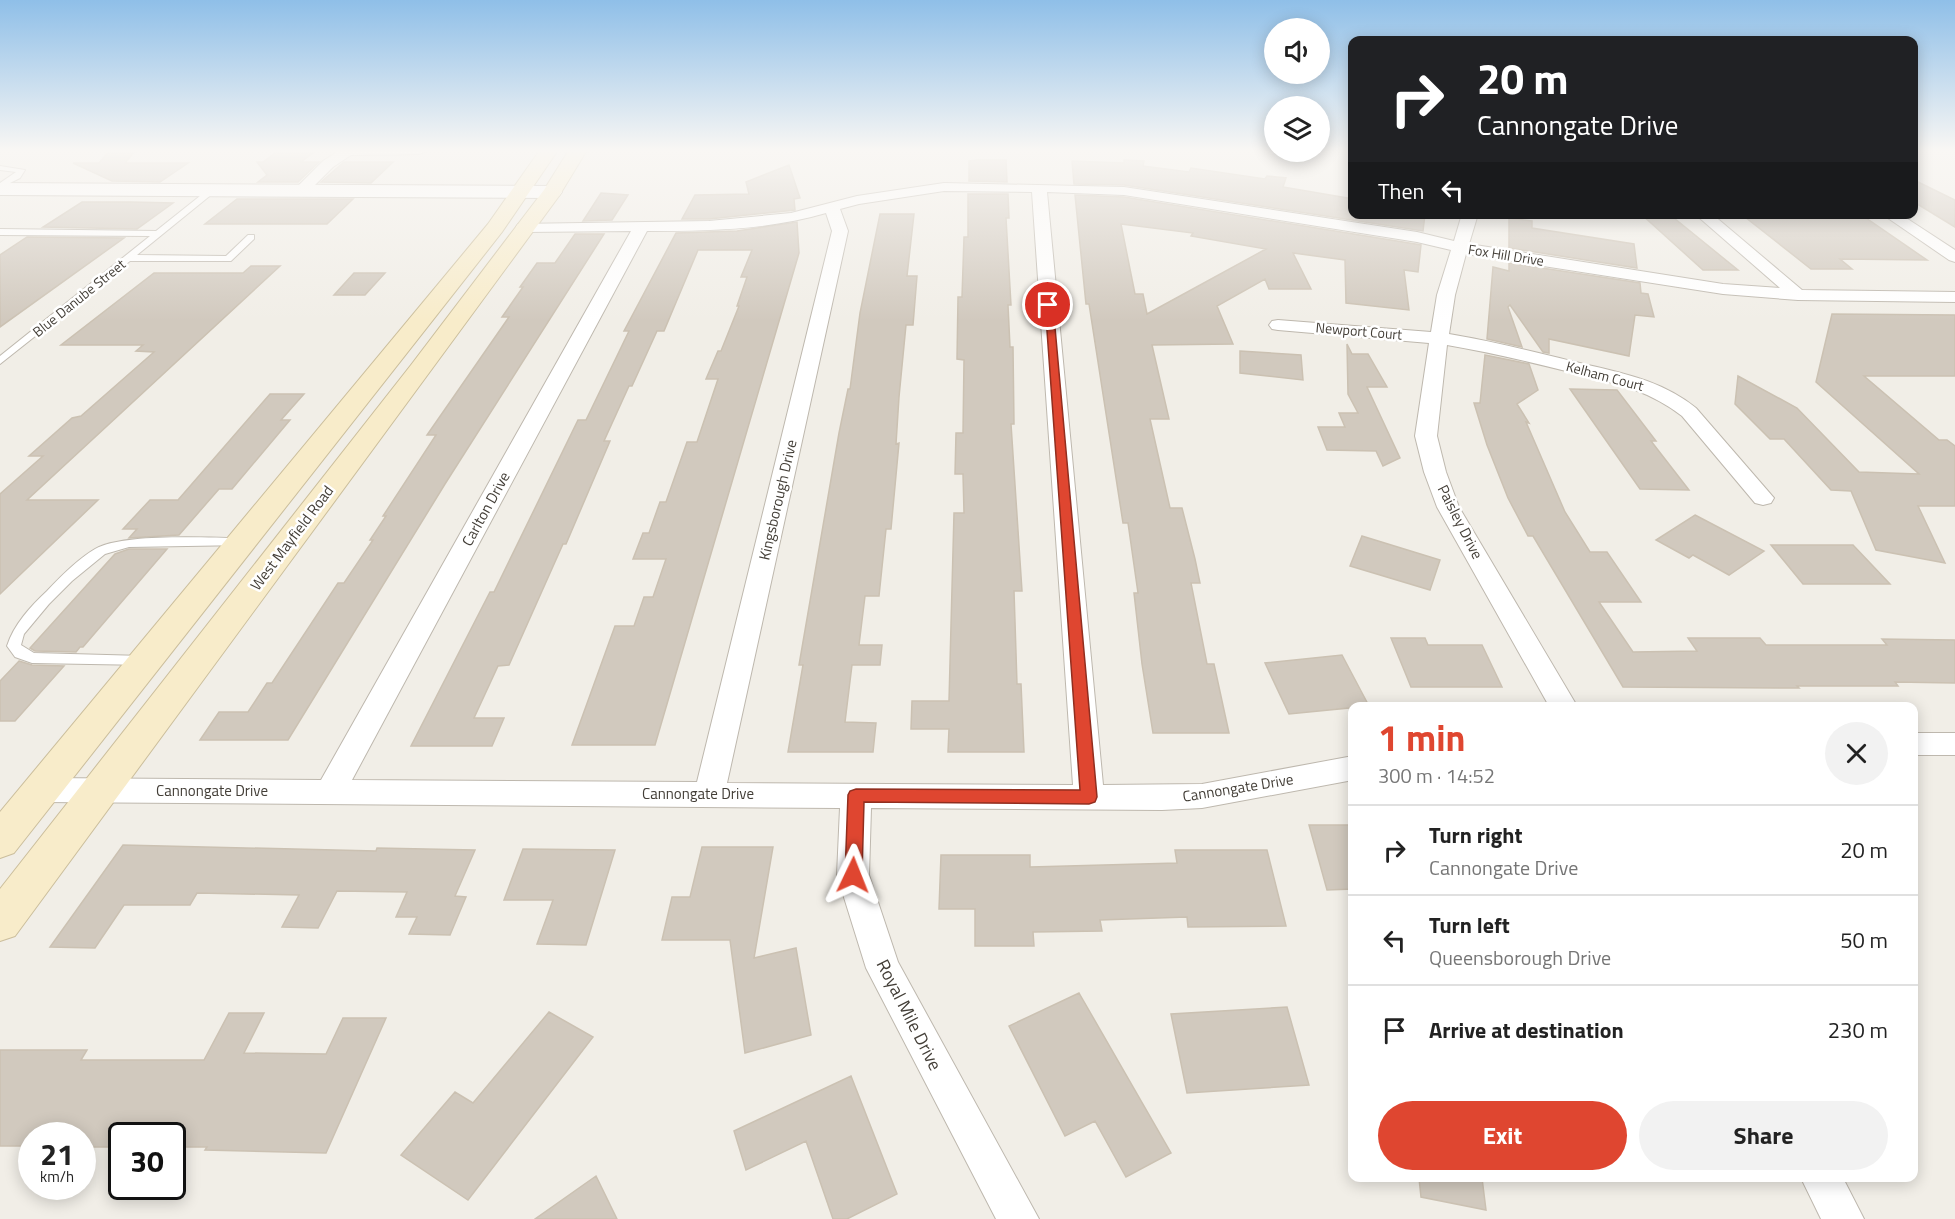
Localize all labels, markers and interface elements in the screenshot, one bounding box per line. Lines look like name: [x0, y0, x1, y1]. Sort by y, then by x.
map controls: [1264, 18, 1330, 162]
button: sound: [1264, 18, 1330, 84]
text: 20 m: [1477, 46, 1569, 110]
icon: right: [1378, 60, 1456, 138]
button: layers: [1264, 96, 1330, 162]
text: Cannongate Drive: [1477, 104, 1678, 145]
text: Then: [1378, 174, 1424, 208]
icon: left: [1436, 174, 1469, 207]
street label: Fox Hill Drive: [1467, 238, 1545, 271]
street label: Blue Danube Street: [28, 254, 130, 342]
pin: [1022, 279, 1073, 330]
icon: arrive: [1031, 288, 1064, 321]
street label: Newport Court: [1315, 316, 1403, 345]
street label: Kelham Court: [1564, 355, 1646, 396]
street label: Kingsborough Drive: [752, 437, 803, 562]
street label: Carlton Drive: [456, 467, 515, 550]
street label: West Mayfield Road: [244, 480, 339, 595]
street label: Paisley Drive: [1432, 481, 1489, 563]
text: 1 min: [1378, 710, 1465, 765]
button: close: [1825, 722, 1888, 785]
text: 300 m · 14:52: [1378, 760, 1495, 791]
street label: Cannongate Drive: [1181, 767, 1295, 808]
street label: Cannongate Drive: [156, 779, 268, 802]
street label: Cannongate Drive: [642, 782, 754, 805]
text: Turn right: [1429, 818, 1523, 852]
text: 20 m: [1840, 833, 1888, 867]
icon: right: [1378, 834, 1411, 867]
position arrow: [821, 843, 885, 907]
text: Cannongate Drive: [1429, 852, 1578, 883]
text: Turn left: [1429, 908, 1510, 942]
text: 50 m: [1840, 923, 1888, 957]
icon: left: [1378, 924, 1411, 957]
text: Queensborough Drive: [1429, 942, 1611, 973]
street label: Royal Mile Drive: [870, 954, 949, 1075]
text: Arrive at destination: [1429, 1013, 1624, 1047]
text: 230 m: [1828, 1013, 1888, 1047]
icon: arrive: [1378, 1014, 1411, 1047]
button: Exit: [1378, 1101, 1627, 1170]
button: Share: [1639, 1101, 1888, 1170]
speed limit sign: 30: [108, 1122, 186, 1200]
text: 21: [40, 1131, 74, 1177]
text: km/h: [40, 1165, 74, 1188]

